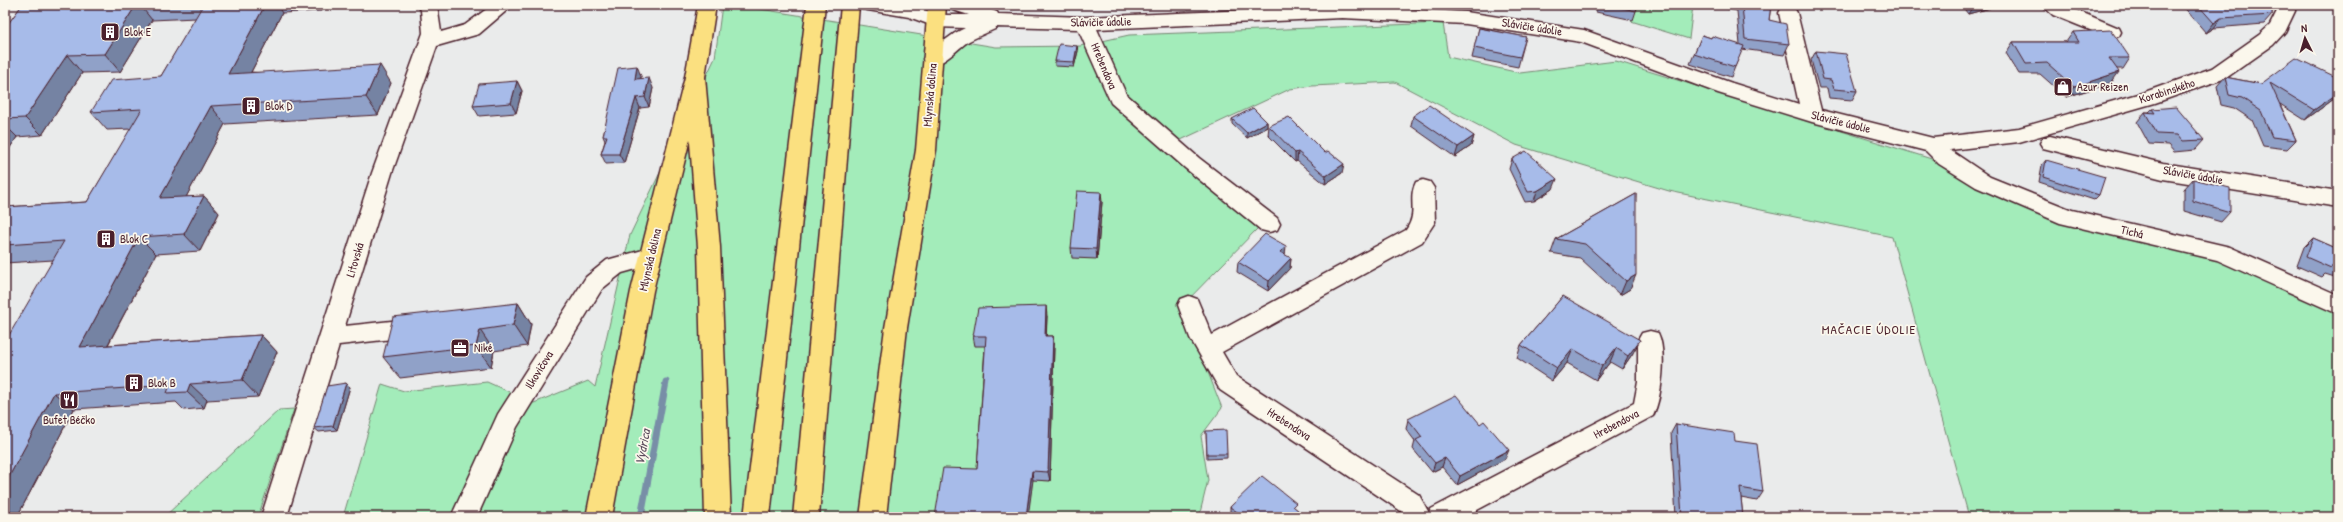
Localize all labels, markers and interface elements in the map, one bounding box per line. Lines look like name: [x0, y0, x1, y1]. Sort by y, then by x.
street label: Slávičie údolie: [1070, 12, 1132, 31]
street label: Slávičie údolie: [1501, 13, 1564, 40]
north arrow: [2285, 18, 2325, 58]
building icon: Blok E: [99, 21, 121, 43]
text: N: [2301, 21, 2308, 35]
place label: Blok E: [124, 23, 152, 40]
street label: Hrebendova: [1087, 40, 1122, 92]
street label: Mlynská dolina: [918, 62, 941, 127]
street label: Korabinského: [2137, 73, 2197, 108]
shop icon: Azur Reizen: [2052, 76, 2074, 98]
place label: Azur Reizen: [2077, 78, 2128, 95]
building icon: Blok D: [240, 95, 262, 117]
place label: Blok D: [265, 97, 293, 114]
street label: Slávičie údolie: [1810, 106, 1873, 137]
street label: Slávičie údolie: [2162, 161, 2225, 188]
street label: Tichá: [2119, 221, 2145, 242]
street label: Mlynská dolina: [634, 227, 665, 293]
building icon: Blok C: [95, 228, 117, 250]
place label: Blok C: [120, 230, 149, 247]
street label: Litovská: [341, 240, 368, 279]
district label: MAČACIE ÚDOLIE: [1822, 320, 1916, 338]
office icon: Niké: [449, 337, 471, 359]
place label: Niké: [474, 339, 493, 356]
street label: Ilkovičova: [520, 347, 557, 392]
building icon: Blok B: [123, 372, 145, 394]
place label: Blok B: [148, 374, 176, 391]
restaurant icon: Bufet Béčko: [58, 389, 80, 411]
street label: Hrebendova: [1264, 403, 1315, 444]
street label: Hrebendova: [1590, 404, 1642, 443]
place label: Bufet Béčko: [43, 411, 95, 428]
water label: Vydrica: [630, 426, 655, 466]

